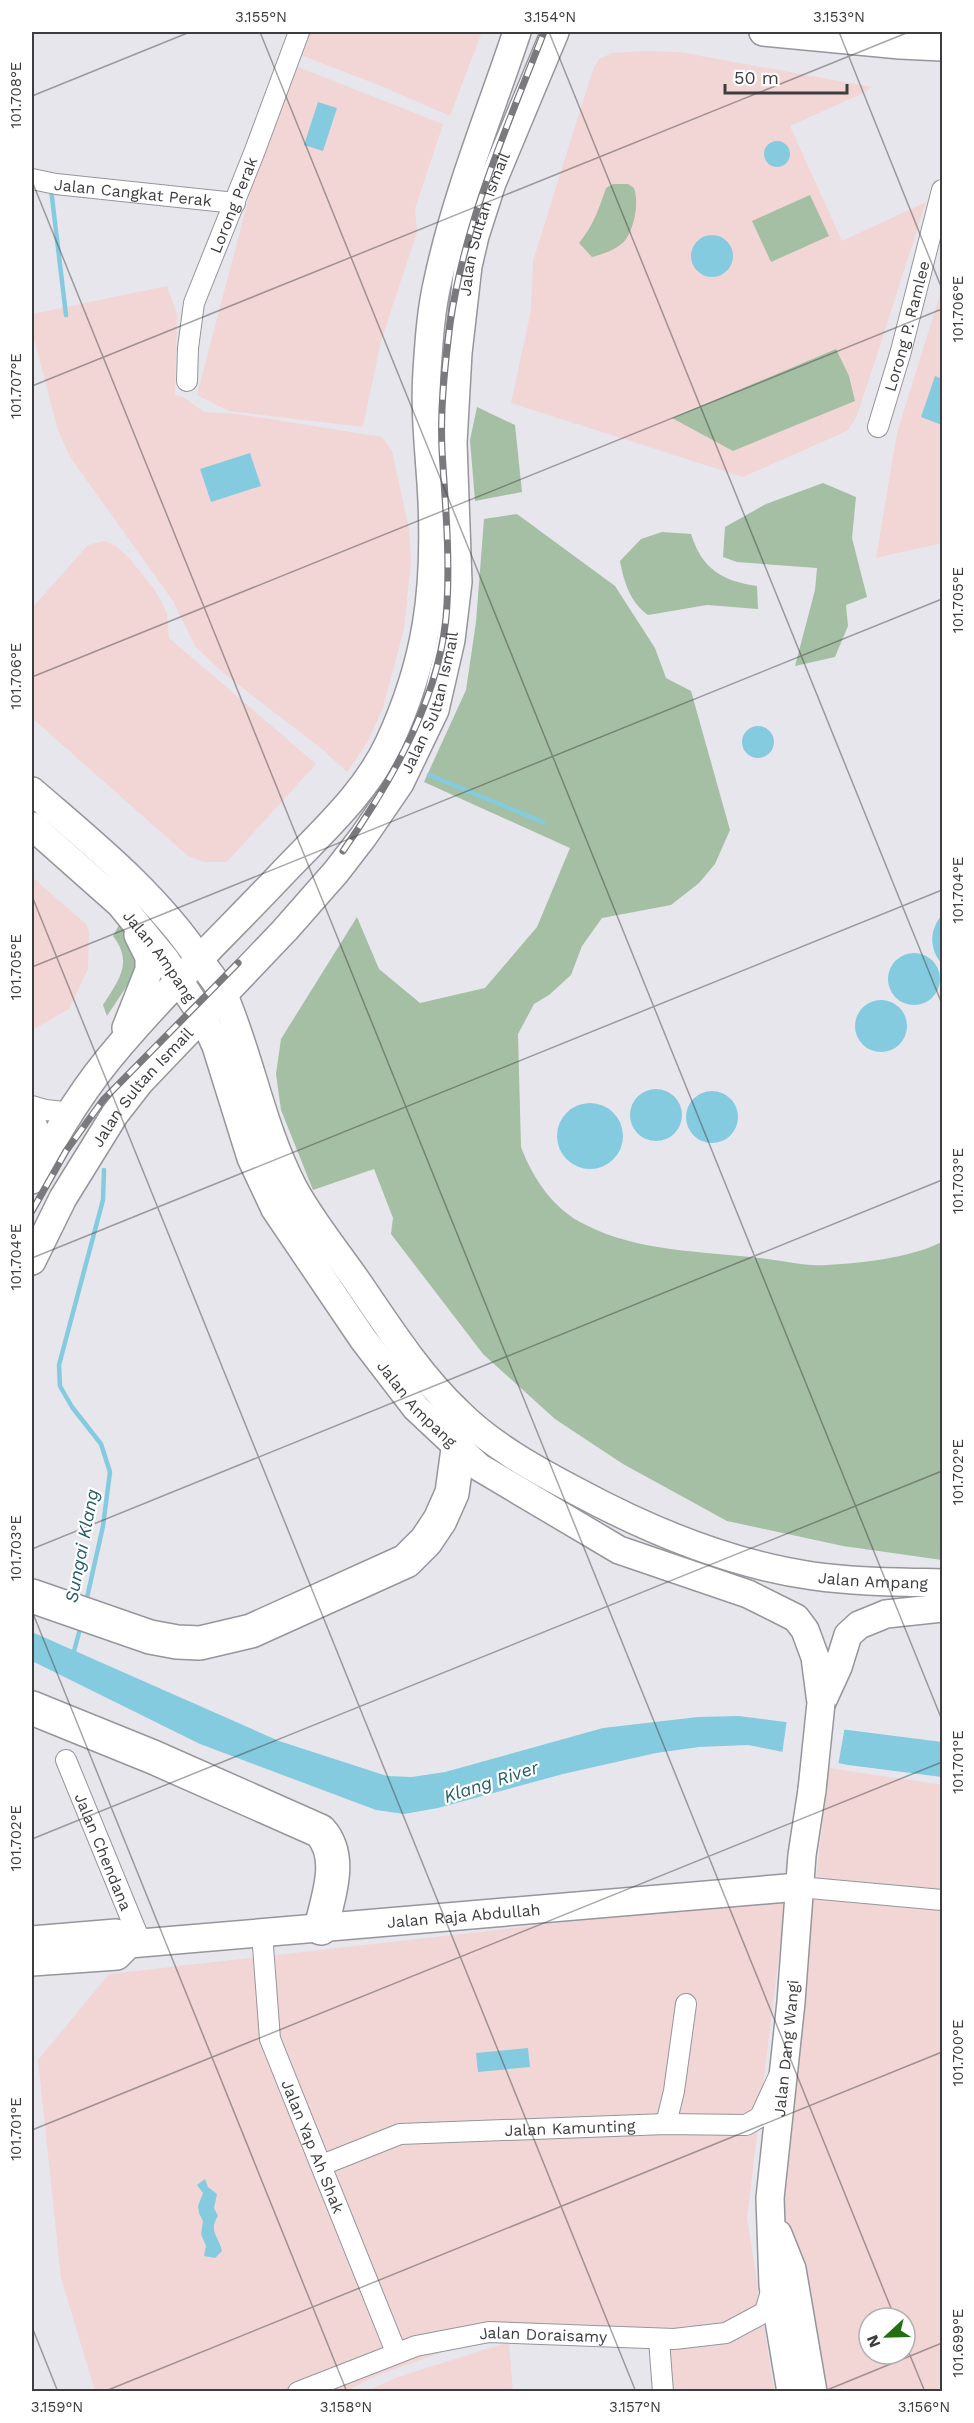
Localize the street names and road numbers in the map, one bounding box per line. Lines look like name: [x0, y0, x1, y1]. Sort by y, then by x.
street label: Jalan Sultan Ismail: [456, 149, 514, 297]
street label: Lorong Perak: [206, 154, 261, 256]
street label: Jalan Cangkat Perak: [53, 175, 213, 211]
street label: Lorong P. Ramlee: [880, 259, 934, 394]
street label: Jalan Sultan Ismail: [397, 630, 462, 777]
street label: Jalan Ampang: [119, 906, 200, 1006]
street label: Jalan Sultan Ismail: [88, 1024, 197, 1151]
street label: Jalan Ampang: [373, 1357, 461, 1451]
street label: Jalan Ampang: [817, 1568, 929, 1593]
street label: Jalan Chendana: [71, 1790, 136, 1913]
street label: Jalan Raja Abdullah: [386, 1900, 541, 1932]
street label: Jalan Dang Wangi: [770, 1979, 803, 2118]
street label: Jalan Yap Ah Shak: [277, 2077, 348, 2216]
street label: Jalan Kamunting: [504, 2116, 636, 2140]
street label: Jalan Doraisamy: [477, 2323, 608, 2346]

